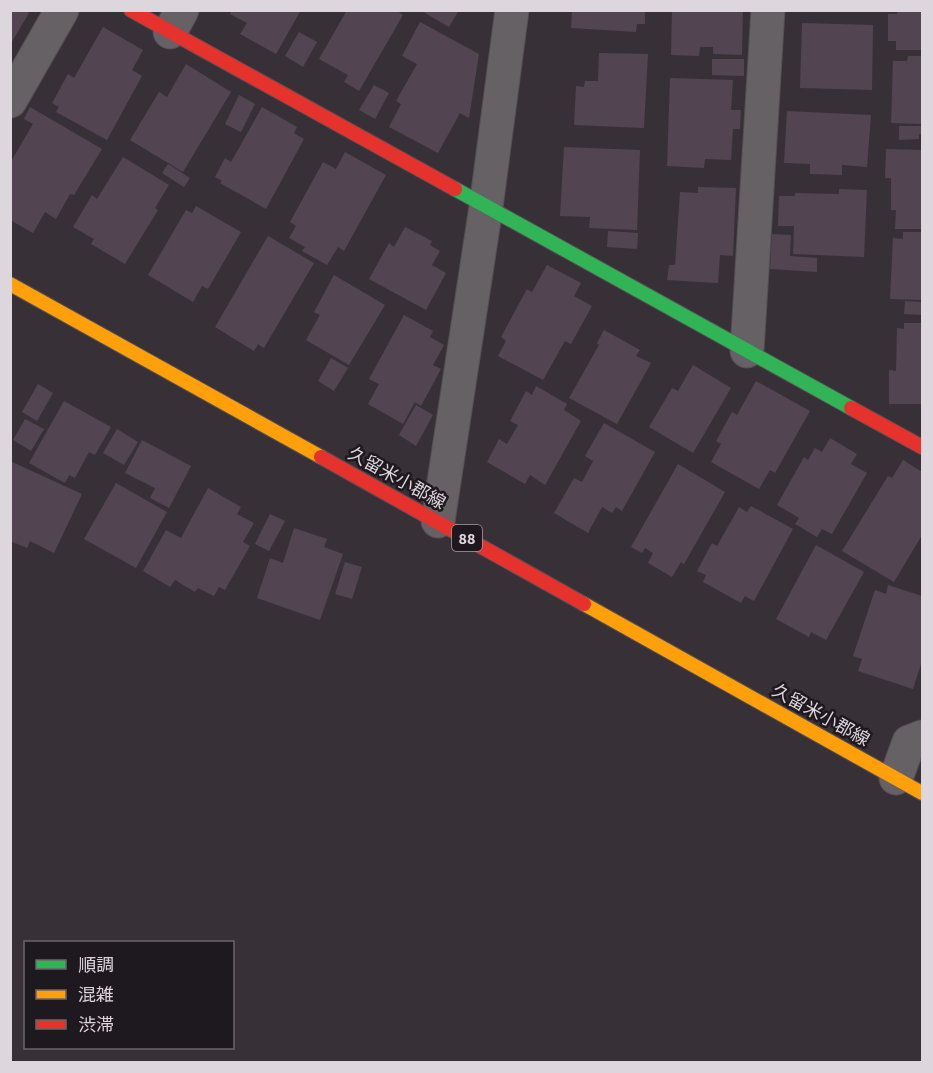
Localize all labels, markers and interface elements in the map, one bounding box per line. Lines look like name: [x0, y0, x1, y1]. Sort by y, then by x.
street label: 久留米小郡線: [343, 441, 450, 516]
road number: 88: [452, 525, 482, 551]
street label: 久留米小郡線: [767, 678, 874, 753]
legend: [24, 941, 234, 1049]
text: 順調: [78, 953, 114, 978]
text: 混雑: [78, 983, 114, 1008]
text: 渋滞: [78, 1013, 114, 1038]

